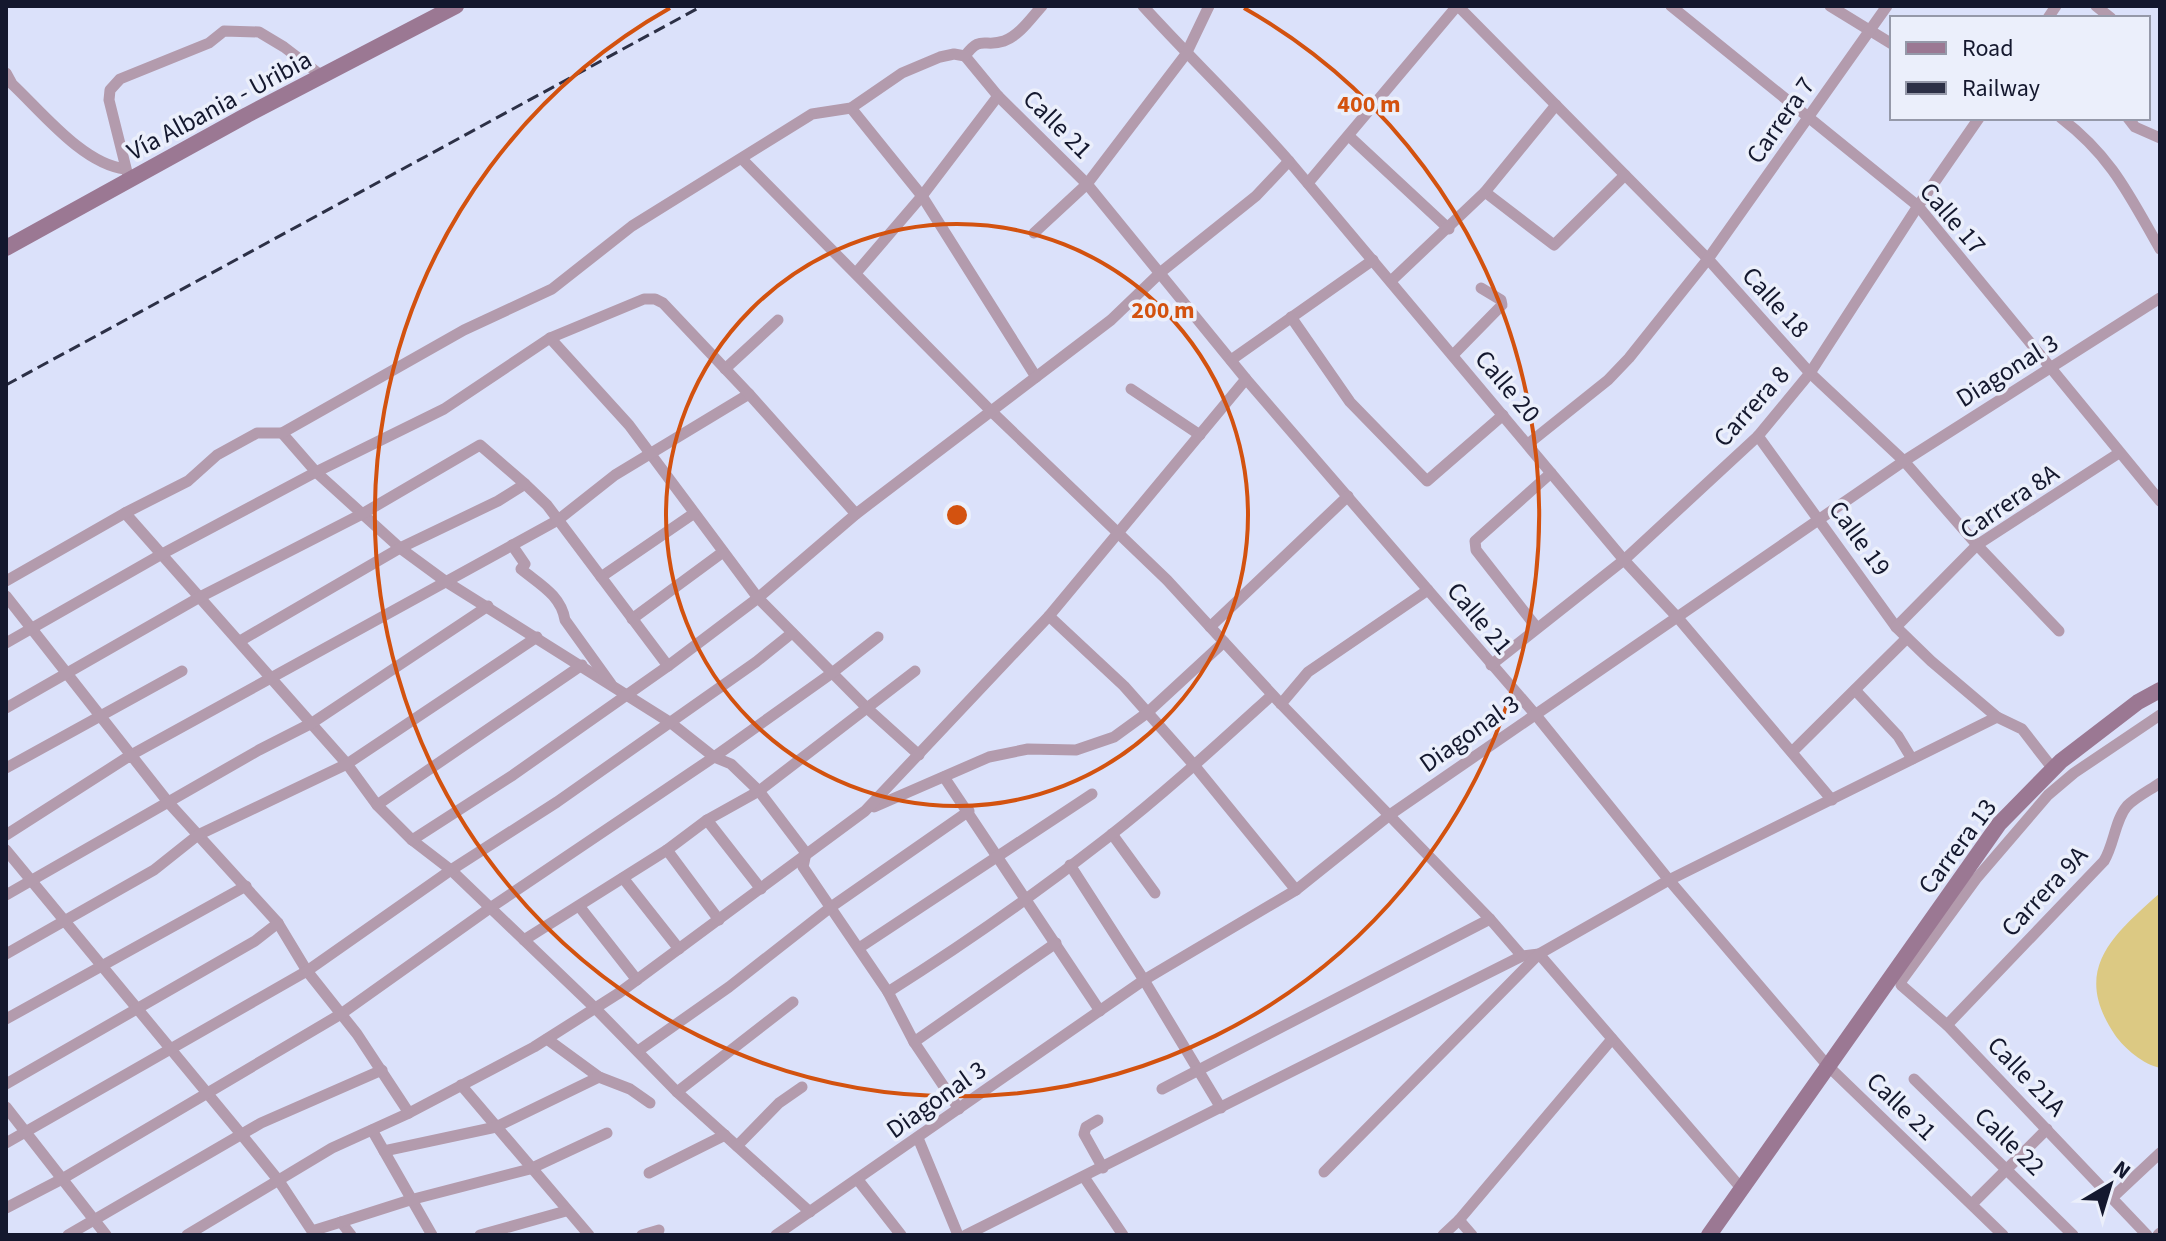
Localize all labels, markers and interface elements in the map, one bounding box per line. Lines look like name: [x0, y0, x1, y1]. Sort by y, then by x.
legend: [1890, 16, 2150, 120]
text: Road: [1962, 31, 2014, 66]
street label: Vía Albania - Uribia: [120, 41, 318, 170]
street label: Carrera 7: [1737, 69, 1824, 171]
text: Railway: [1962, 71, 2040, 106]
street label: Calle 21: [1014, 81, 1101, 168]
text: 400 m: [1337, 87, 1401, 122]
street label: Calle 17: [1911, 174, 1995, 263]
street label: Calle 18: [1733, 258, 1818, 346]
text: 200 m: [1131, 293, 1195, 328]
street label: Diagonal 3: [1949, 324, 2066, 416]
street label: Calle 20: [1466, 342, 1549, 431]
street label: Carrera 8: [1705, 357, 1798, 455]
street label: Carrera 8A: [1952, 454, 2067, 548]
street label: Calle 19: [1820, 493, 1900, 584]
centre of rings: [943, 501, 971, 529]
street label: Calle 21: [1438, 574, 1521, 663]
street label: Diagonal 3: [1412, 685, 1527, 781]
street label: Carrera 13: [1909, 791, 2006, 902]
street label: Carrera 9A: [1993, 837, 2097, 945]
street label: Calle 21A: [1979, 1028, 2075, 1126]
street label: Diagonal 3: [879, 1051, 994, 1147]
street label: Calle 21: [1858, 1063, 1945, 1149]
street label: Calle 22: [1966, 1098, 2053, 1184]
north arrow: [2070, 1145, 2150, 1225]
text: N: [2106, 1153, 2137, 1187]

